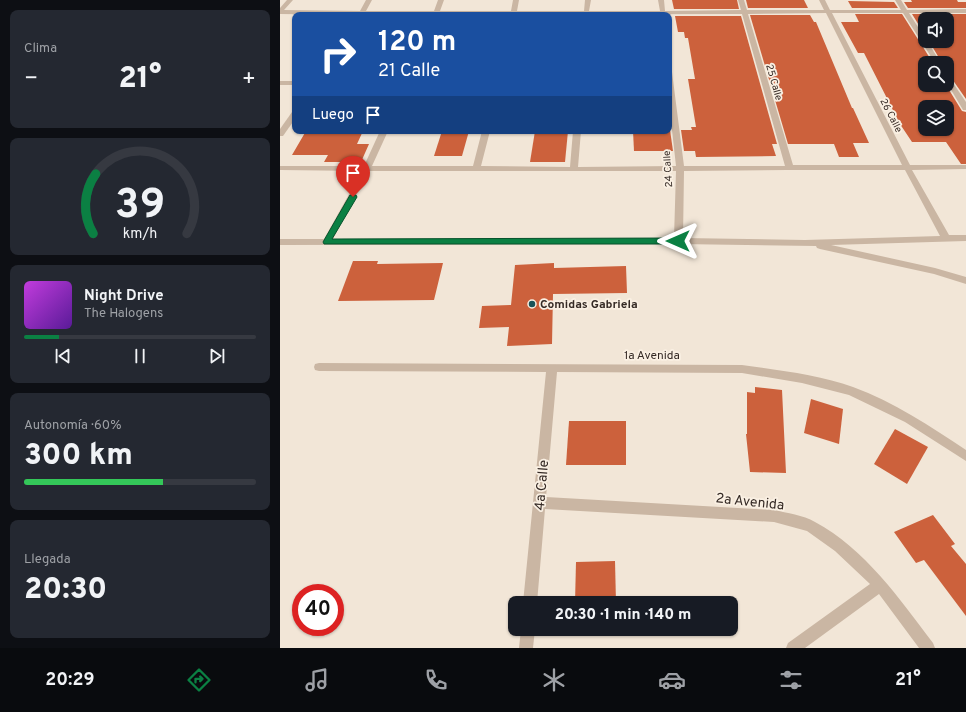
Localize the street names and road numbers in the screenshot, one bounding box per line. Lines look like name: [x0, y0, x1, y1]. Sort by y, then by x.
street label: 25 Calle: [762, 63, 785, 102]
street label: 26 Calle: [877, 96, 905, 135]
street label: 24 Calle: [661, 150, 676, 188]
street label: 1a Avenida: [624, 348, 680, 364]
street label: 4a Calle: [532, 459, 553, 511]
street label: 2a Avenida: [715, 490, 785, 515]

